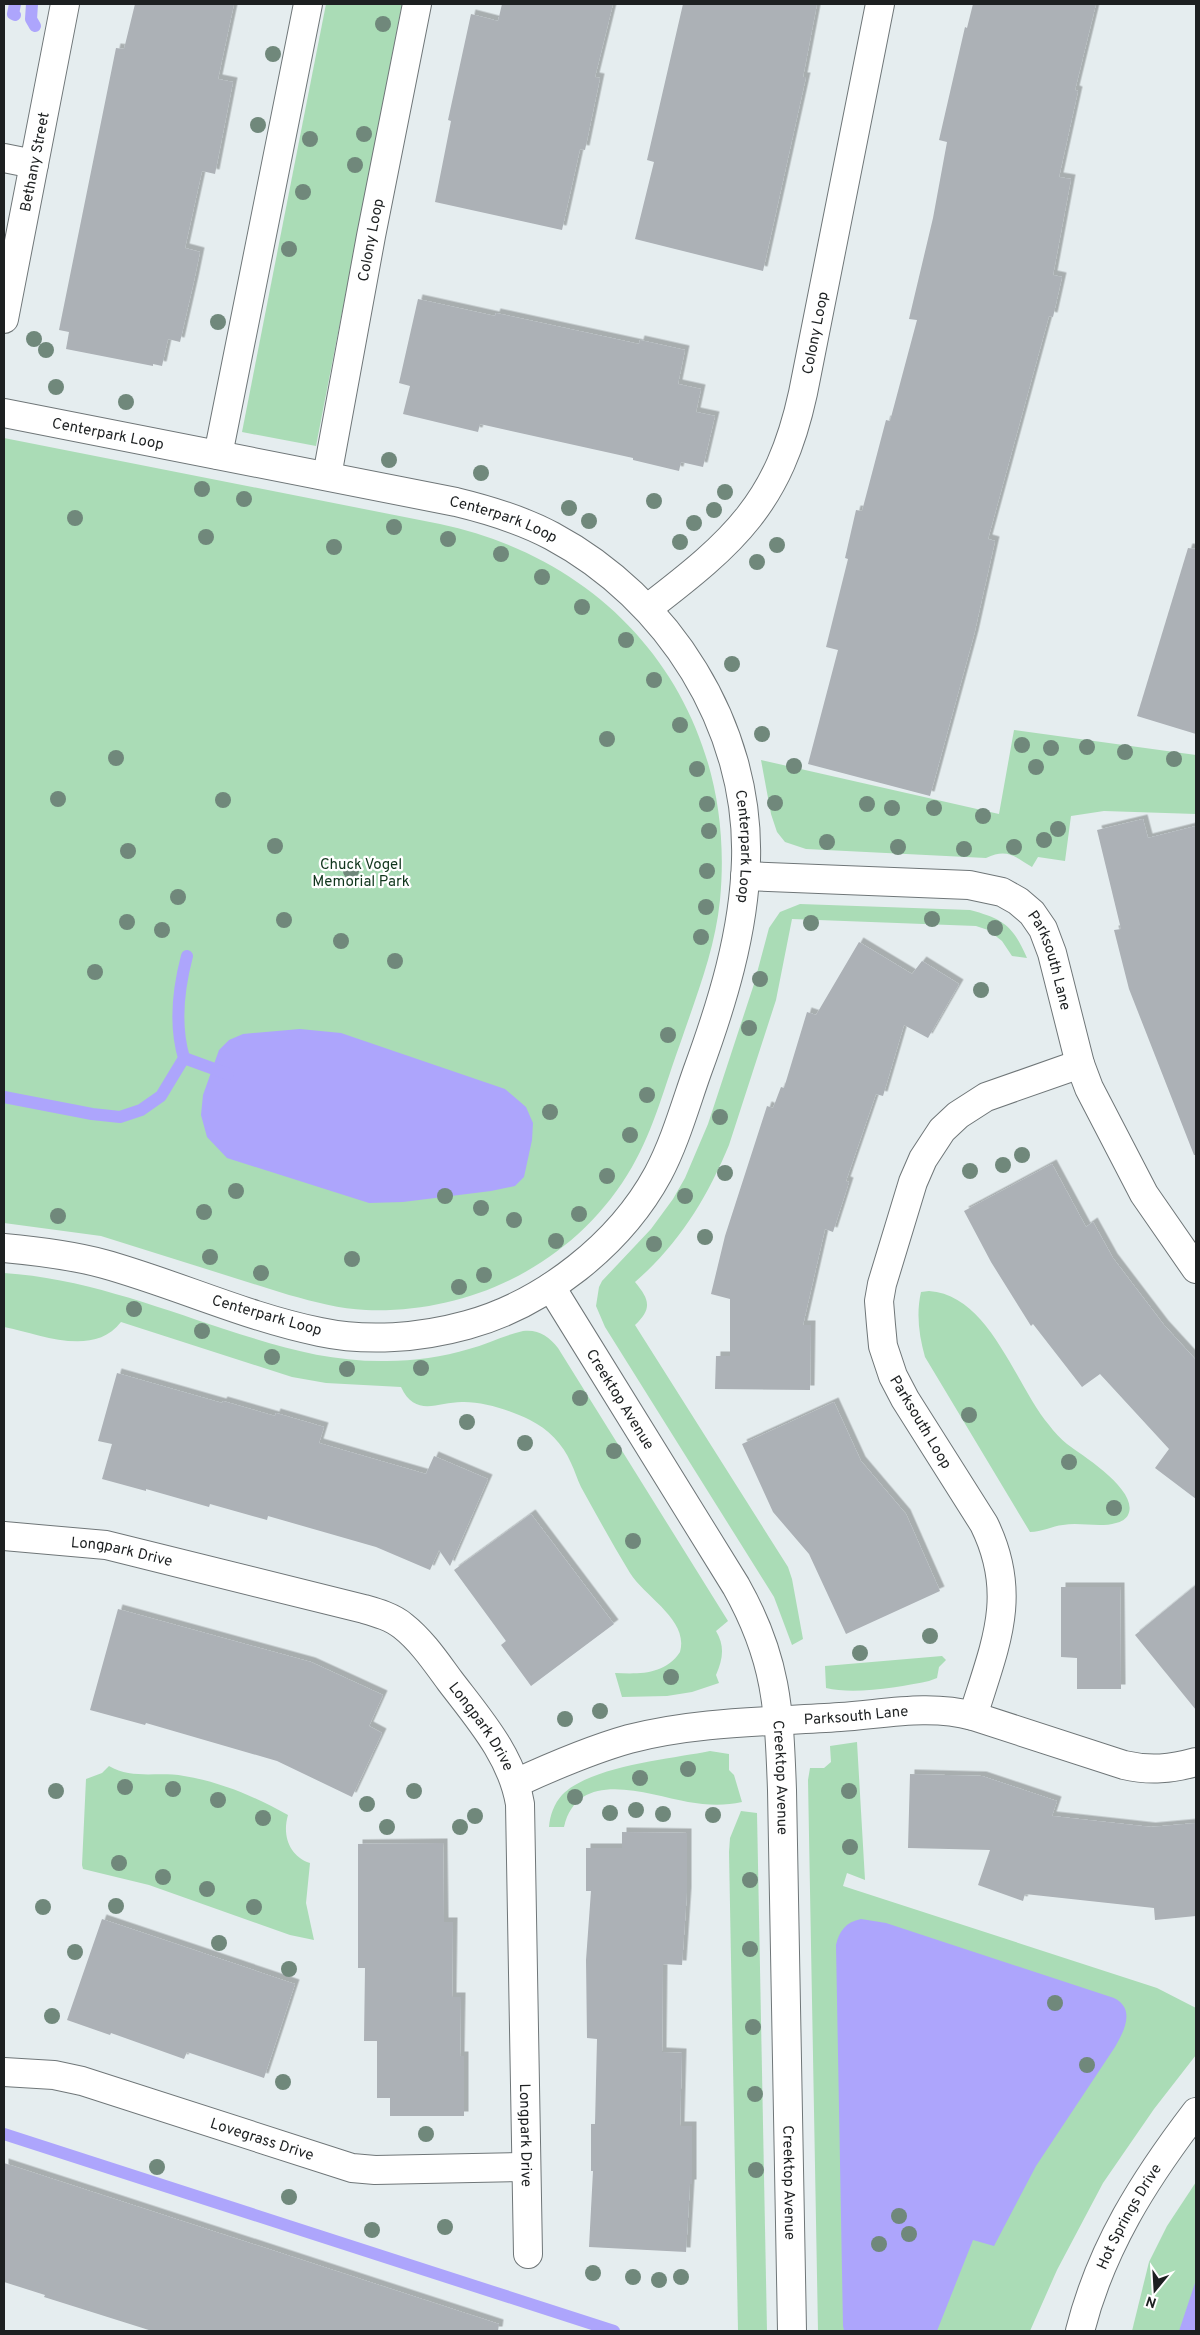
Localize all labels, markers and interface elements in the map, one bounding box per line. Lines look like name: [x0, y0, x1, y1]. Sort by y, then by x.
street label: Bethany Street: [17, 111, 55, 214]
street label: Colony Loop: [355, 197, 389, 283]
street label: Colony Loop: [799, 290, 834, 376]
street label: Centerpark Loop: [50, 415, 165, 455]
street label: Centerpark Loop: [448, 493, 560, 548]
street label: Centerpark Loop: [730, 788, 754, 904]
park label: Chuck Vogel Memorial Park: [312, 856, 410, 892]
street label: Parksouth Lane: [1022, 907, 1074, 1013]
street label: Centerpark Loop: [209, 1292, 324, 1341]
street label: Creektop Avenue: [581, 1346, 657, 1454]
street label: Parksouth Loop: [884, 1373, 955, 1473]
street label: Longpark Drive: [70, 1534, 174, 1572]
street label: Longpark Drive: [443, 1679, 517, 1774]
street label: Parksouth Lane: [803, 1703, 909, 1730]
street label: Creektop Avenue: [767, 1719, 791, 1835]
street label: Longpark Drive: [514, 2083, 535, 2187]
street label: Lovegrass Drive: [207, 2115, 316, 2166]
street label: Creektop Avenue: [777, 2125, 798, 2240]
street label: Hot Springs Drive: [1093, 2161, 1167, 2273]
north arrow: [1130, 2265, 1180, 2315]
text: N: [1144, 2291, 1159, 2311]

